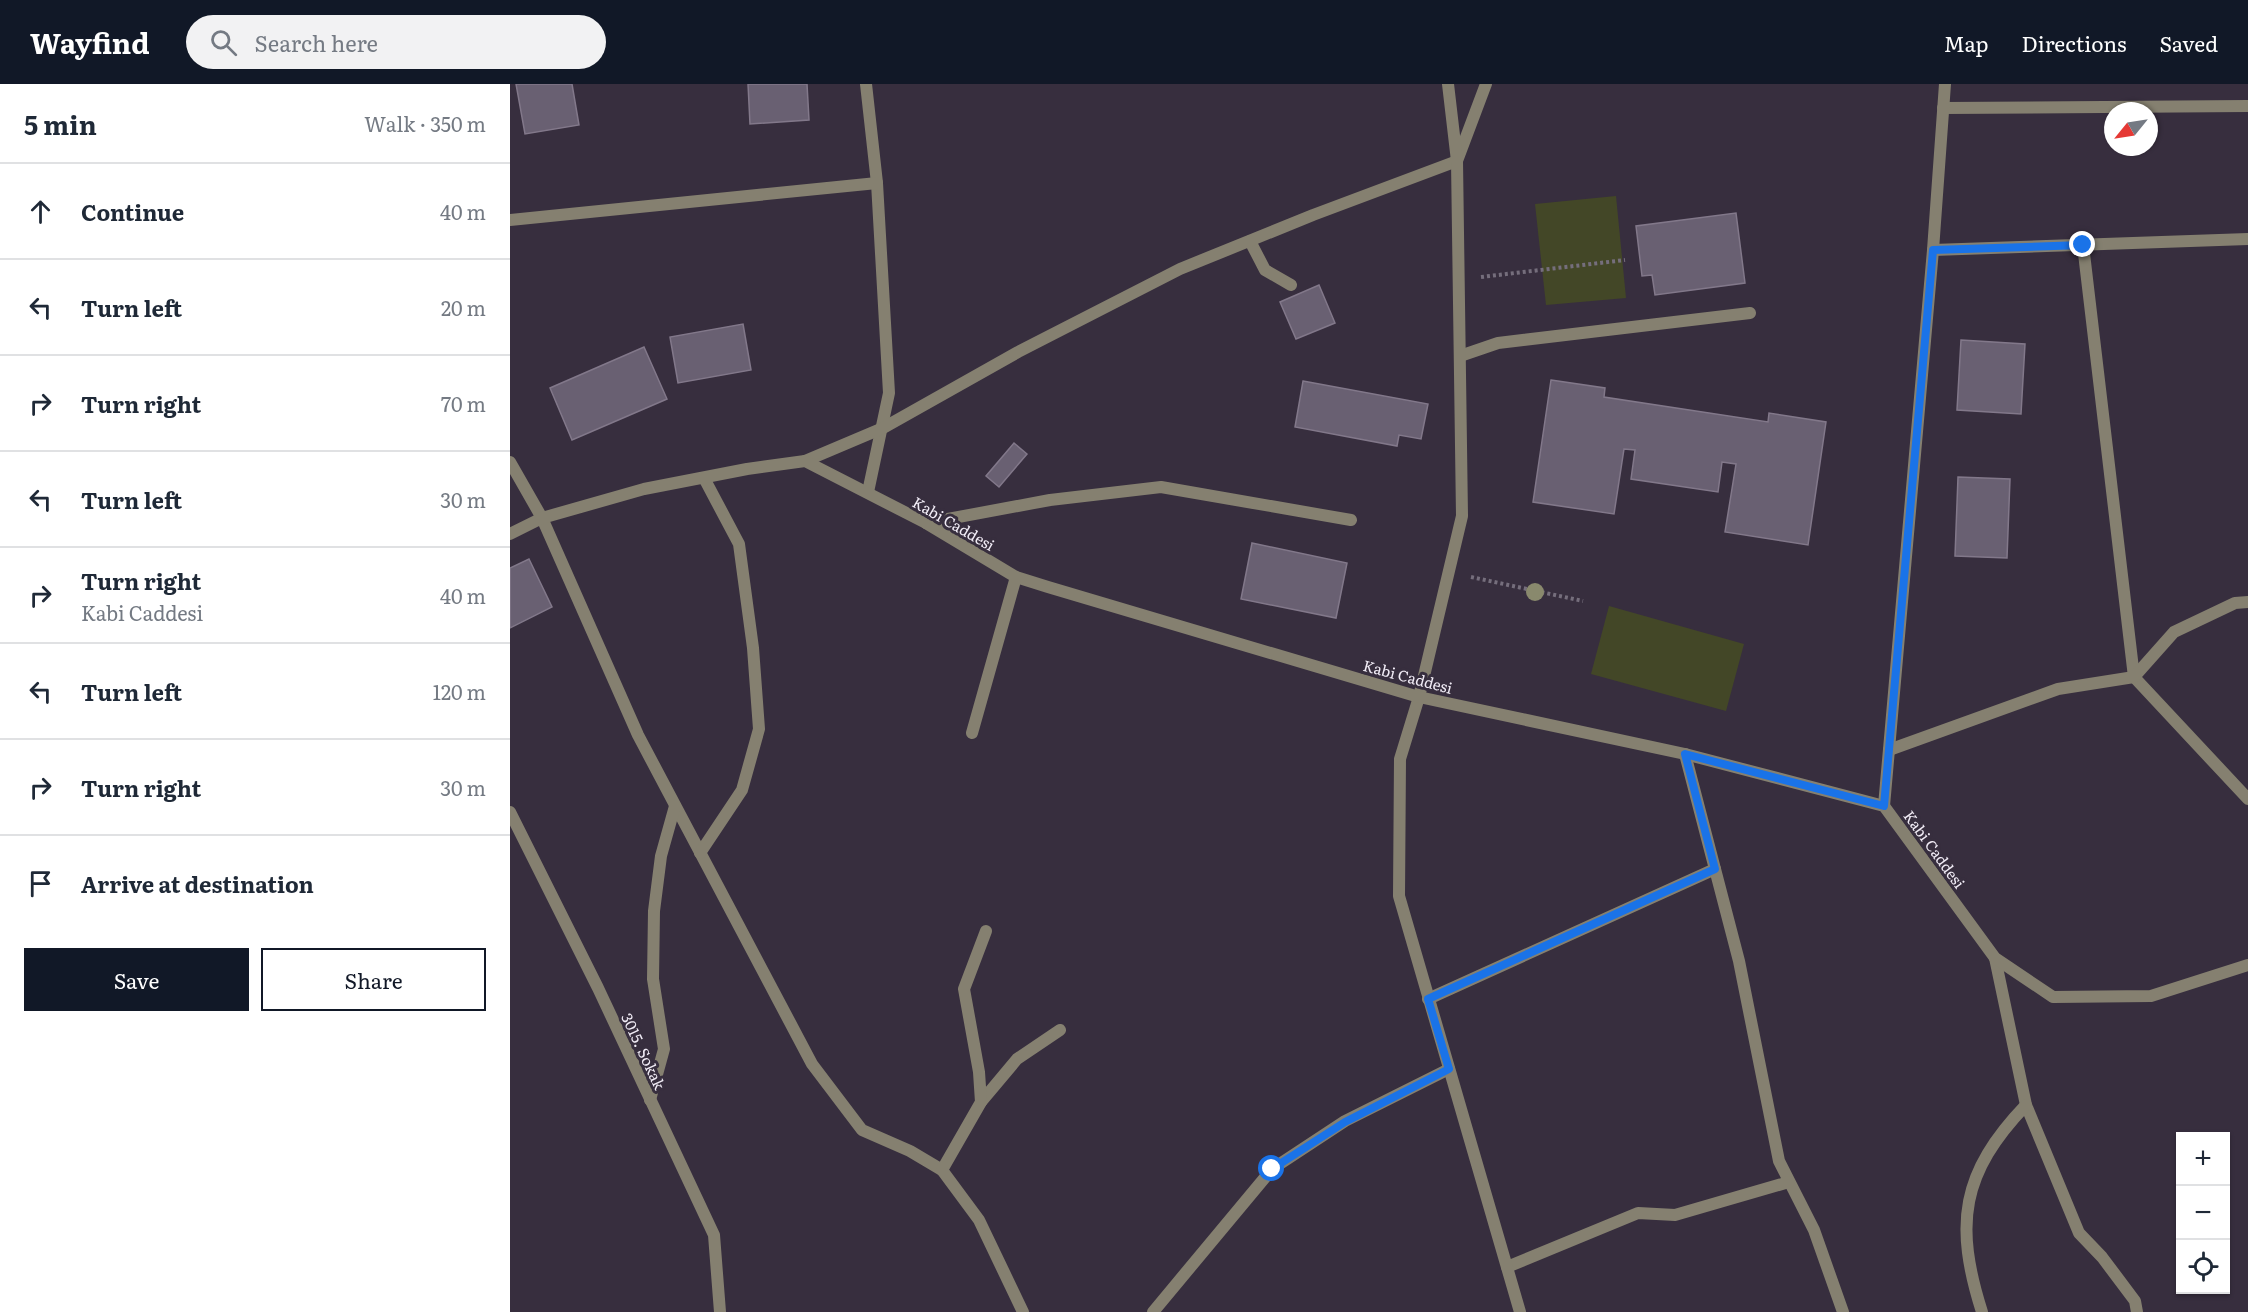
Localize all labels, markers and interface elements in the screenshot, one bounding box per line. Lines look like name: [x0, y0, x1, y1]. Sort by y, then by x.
search box: [186, 15, 606, 69]
text: Wayfind: [30, 21, 150, 63]
icon: search: [207, 26, 240, 59]
text: Search here: [255, 26, 378, 59]
text: Map: [1944, 27, 1989, 58]
text: Directions: [2022, 27, 2127, 58]
text: Saved: [2160, 27, 2218, 58]
north arrow: [2104, 102, 2158, 156]
text: 5 min: [24, 104, 97, 143]
text: Walk · 350 m: [364, 108, 486, 138]
icon: ahead: [24, 195, 57, 228]
text: Continue: [81, 195, 184, 228]
text: 40 m: [440, 196, 486, 226]
route end: [2069, 231, 2095, 257]
icon: left: [24, 291, 57, 324]
text: Turn left: [81, 291, 182, 324]
text: 20 m: [441, 292, 486, 322]
icon: right: [24, 387, 57, 420]
text: Turn right: [81, 387, 201, 420]
text: 70 m: [441, 388, 486, 418]
icon: left: [24, 483, 57, 516]
text: Turn left: [81, 483, 182, 516]
text: 30 m: [440, 484, 486, 514]
street label: Kabi Caddesi: [909, 490, 999, 556]
text: Turn right: [81, 564, 201, 597]
icon: right: [24, 579, 57, 612]
text: 40 m: [440, 580, 486, 610]
text: Kabi Caddesi: [81, 597, 203, 627]
street label: Kabi Caddesi: [1361, 653, 1455, 699]
icon: left: [24, 675, 57, 708]
text: Turn left: [81, 675, 182, 708]
text: 120 m: [433, 676, 486, 706]
icon: right: [24, 771, 57, 804]
text: Turn right: [81, 771, 201, 804]
text: 30 m: [440, 772, 486, 802]
street label: Kabi Caddesi: [1899, 805, 1971, 893]
icon: arrive: [24, 867, 57, 900]
text: Arrive at destination: [81, 867, 314, 900]
button: Save: [24, 948, 249, 1011]
button: Share: [261, 948, 486, 1011]
street label: 3015. Sokak: [616, 1009, 672, 1094]
map controls: [2176, 1132, 2230, 1294]
button: +: [2176, 1132, 2230, 1186]
route start: [1258, 1155, 1284, 1181]
button: −: [2176, 1186, 2230, 1240]
button: locate: [2176, 1240, 2230, 1294]

